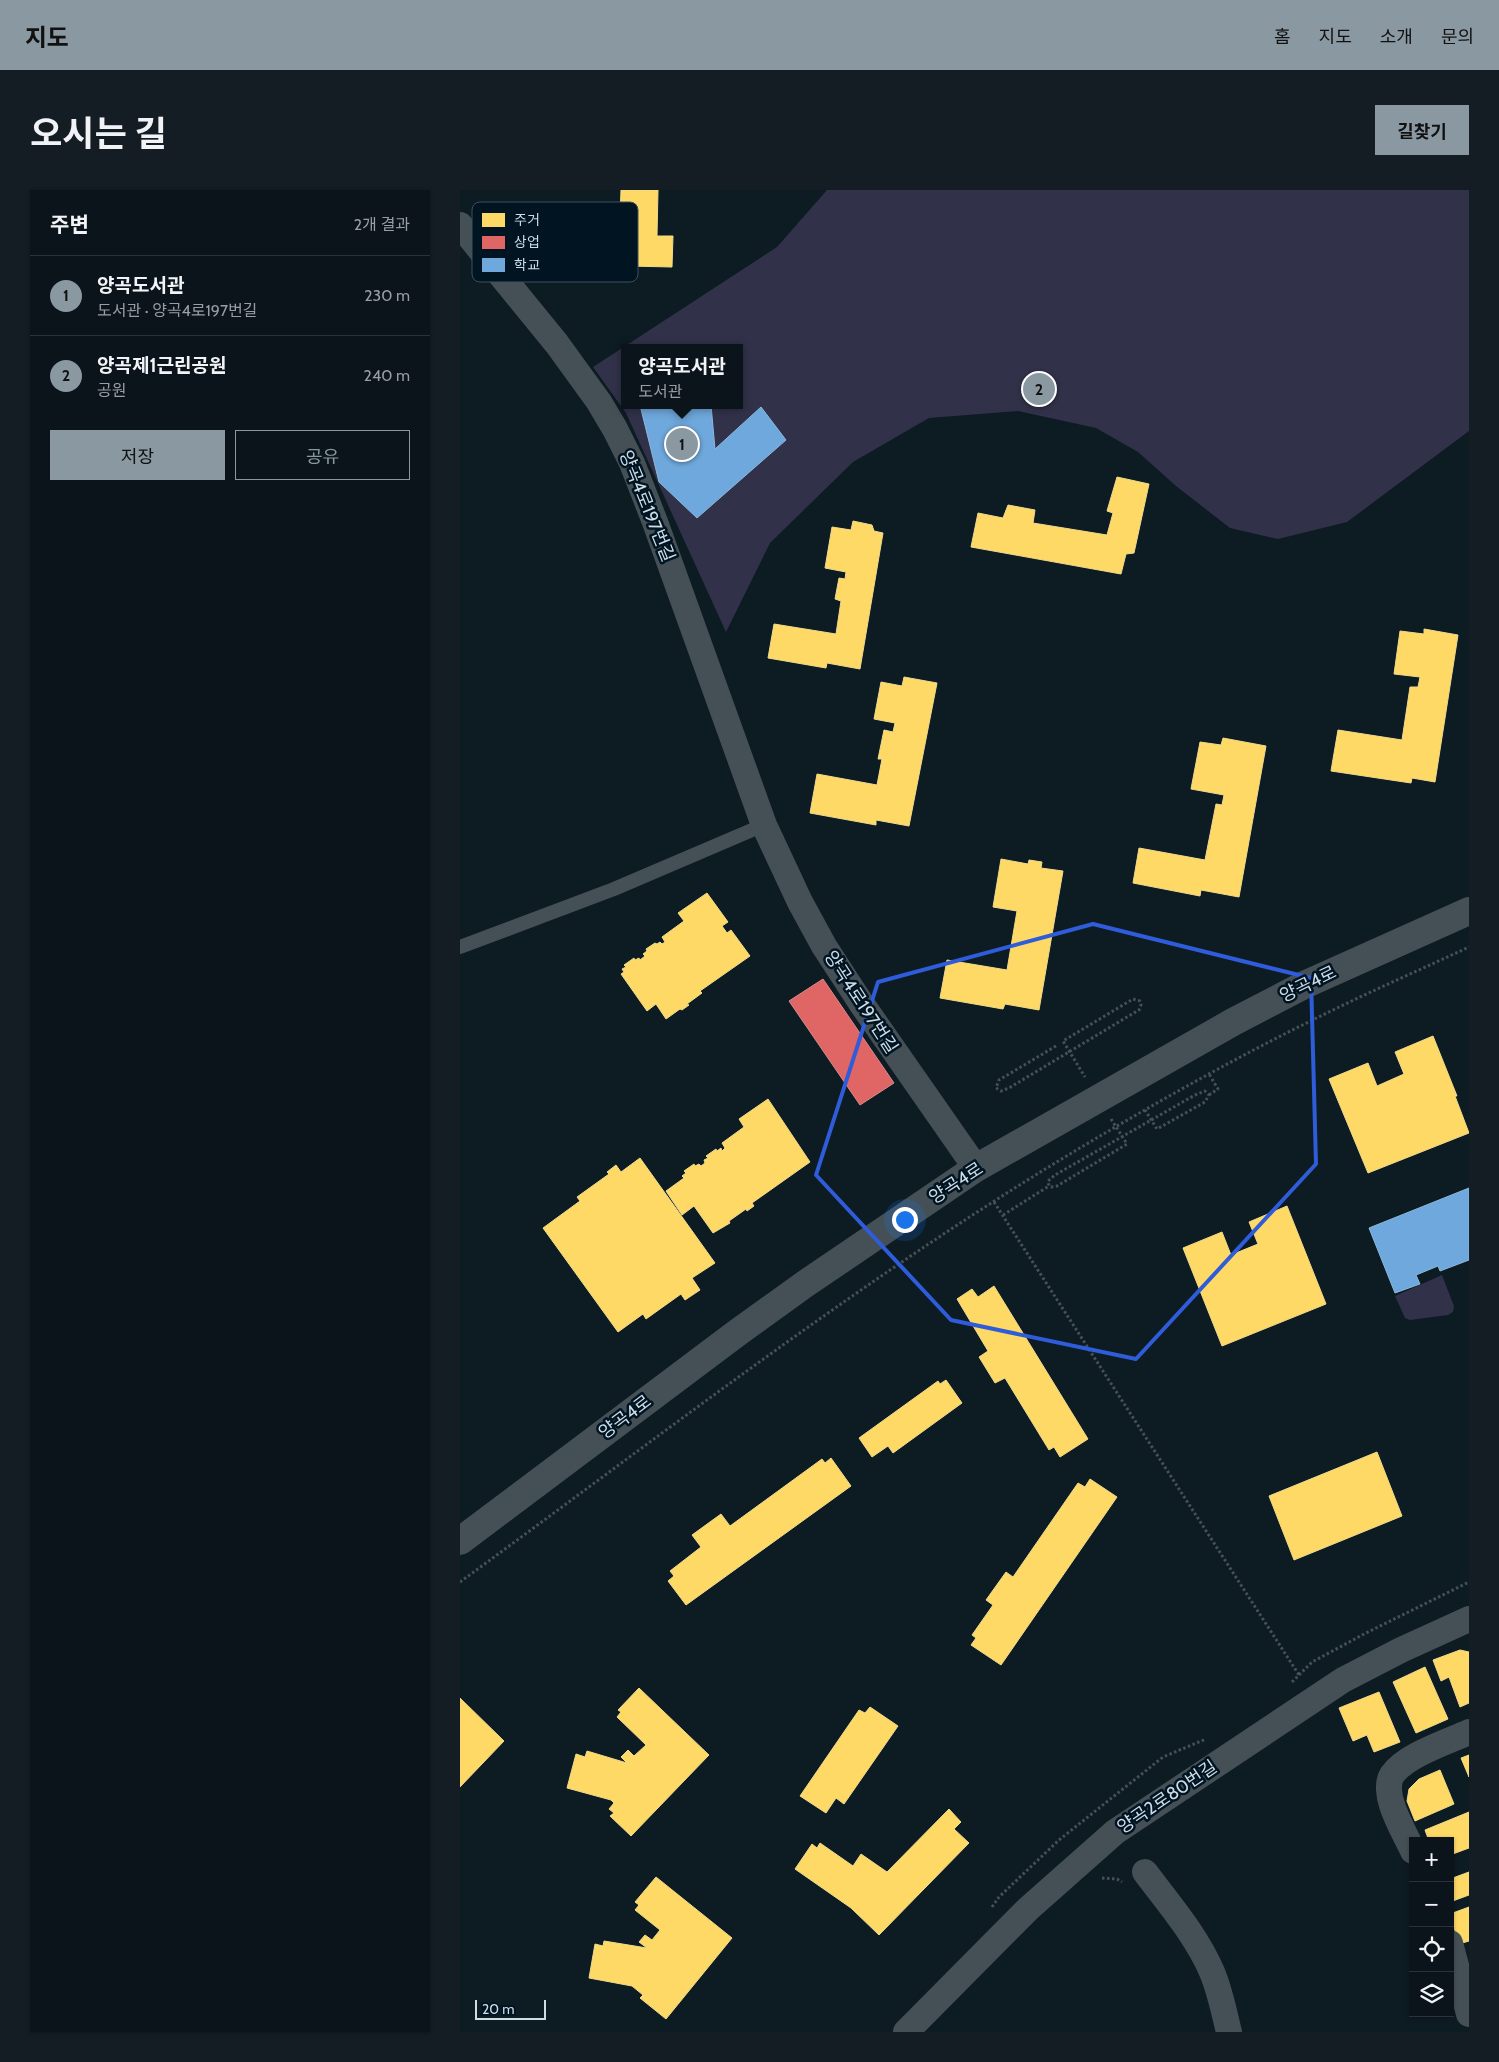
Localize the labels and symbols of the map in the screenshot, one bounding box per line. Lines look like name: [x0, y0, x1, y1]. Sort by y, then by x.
legend: [472, 202, 638, 282]
text: 주거: [514, 211, 540, 229]
text: 상업: [514, 233, 540, 251]
text: 학교: [514, 256, 540, 274]
pin: 2: [1023, 370, 1055, 408]
pin: 1: [666, 425, 698, 463]
street label: 양곡4로197번길: [615, 447, 679, 565]
street label: 양곡4로197번길: [820, 946, 902, 1058]
street label: 양곡4로: [1276, 961, 1340, 1007]
street label: 양곡4로: [925, 1157, 987, 1209]
your location: [892, 1207, 918, 1233]
street label: 양곡4로: [594, 1390, 656, 1444]
street label: 양곡2로80번길: [1113, 1756, 1221, 1838]
scale bar: [475, 1997, 546, 2020]

